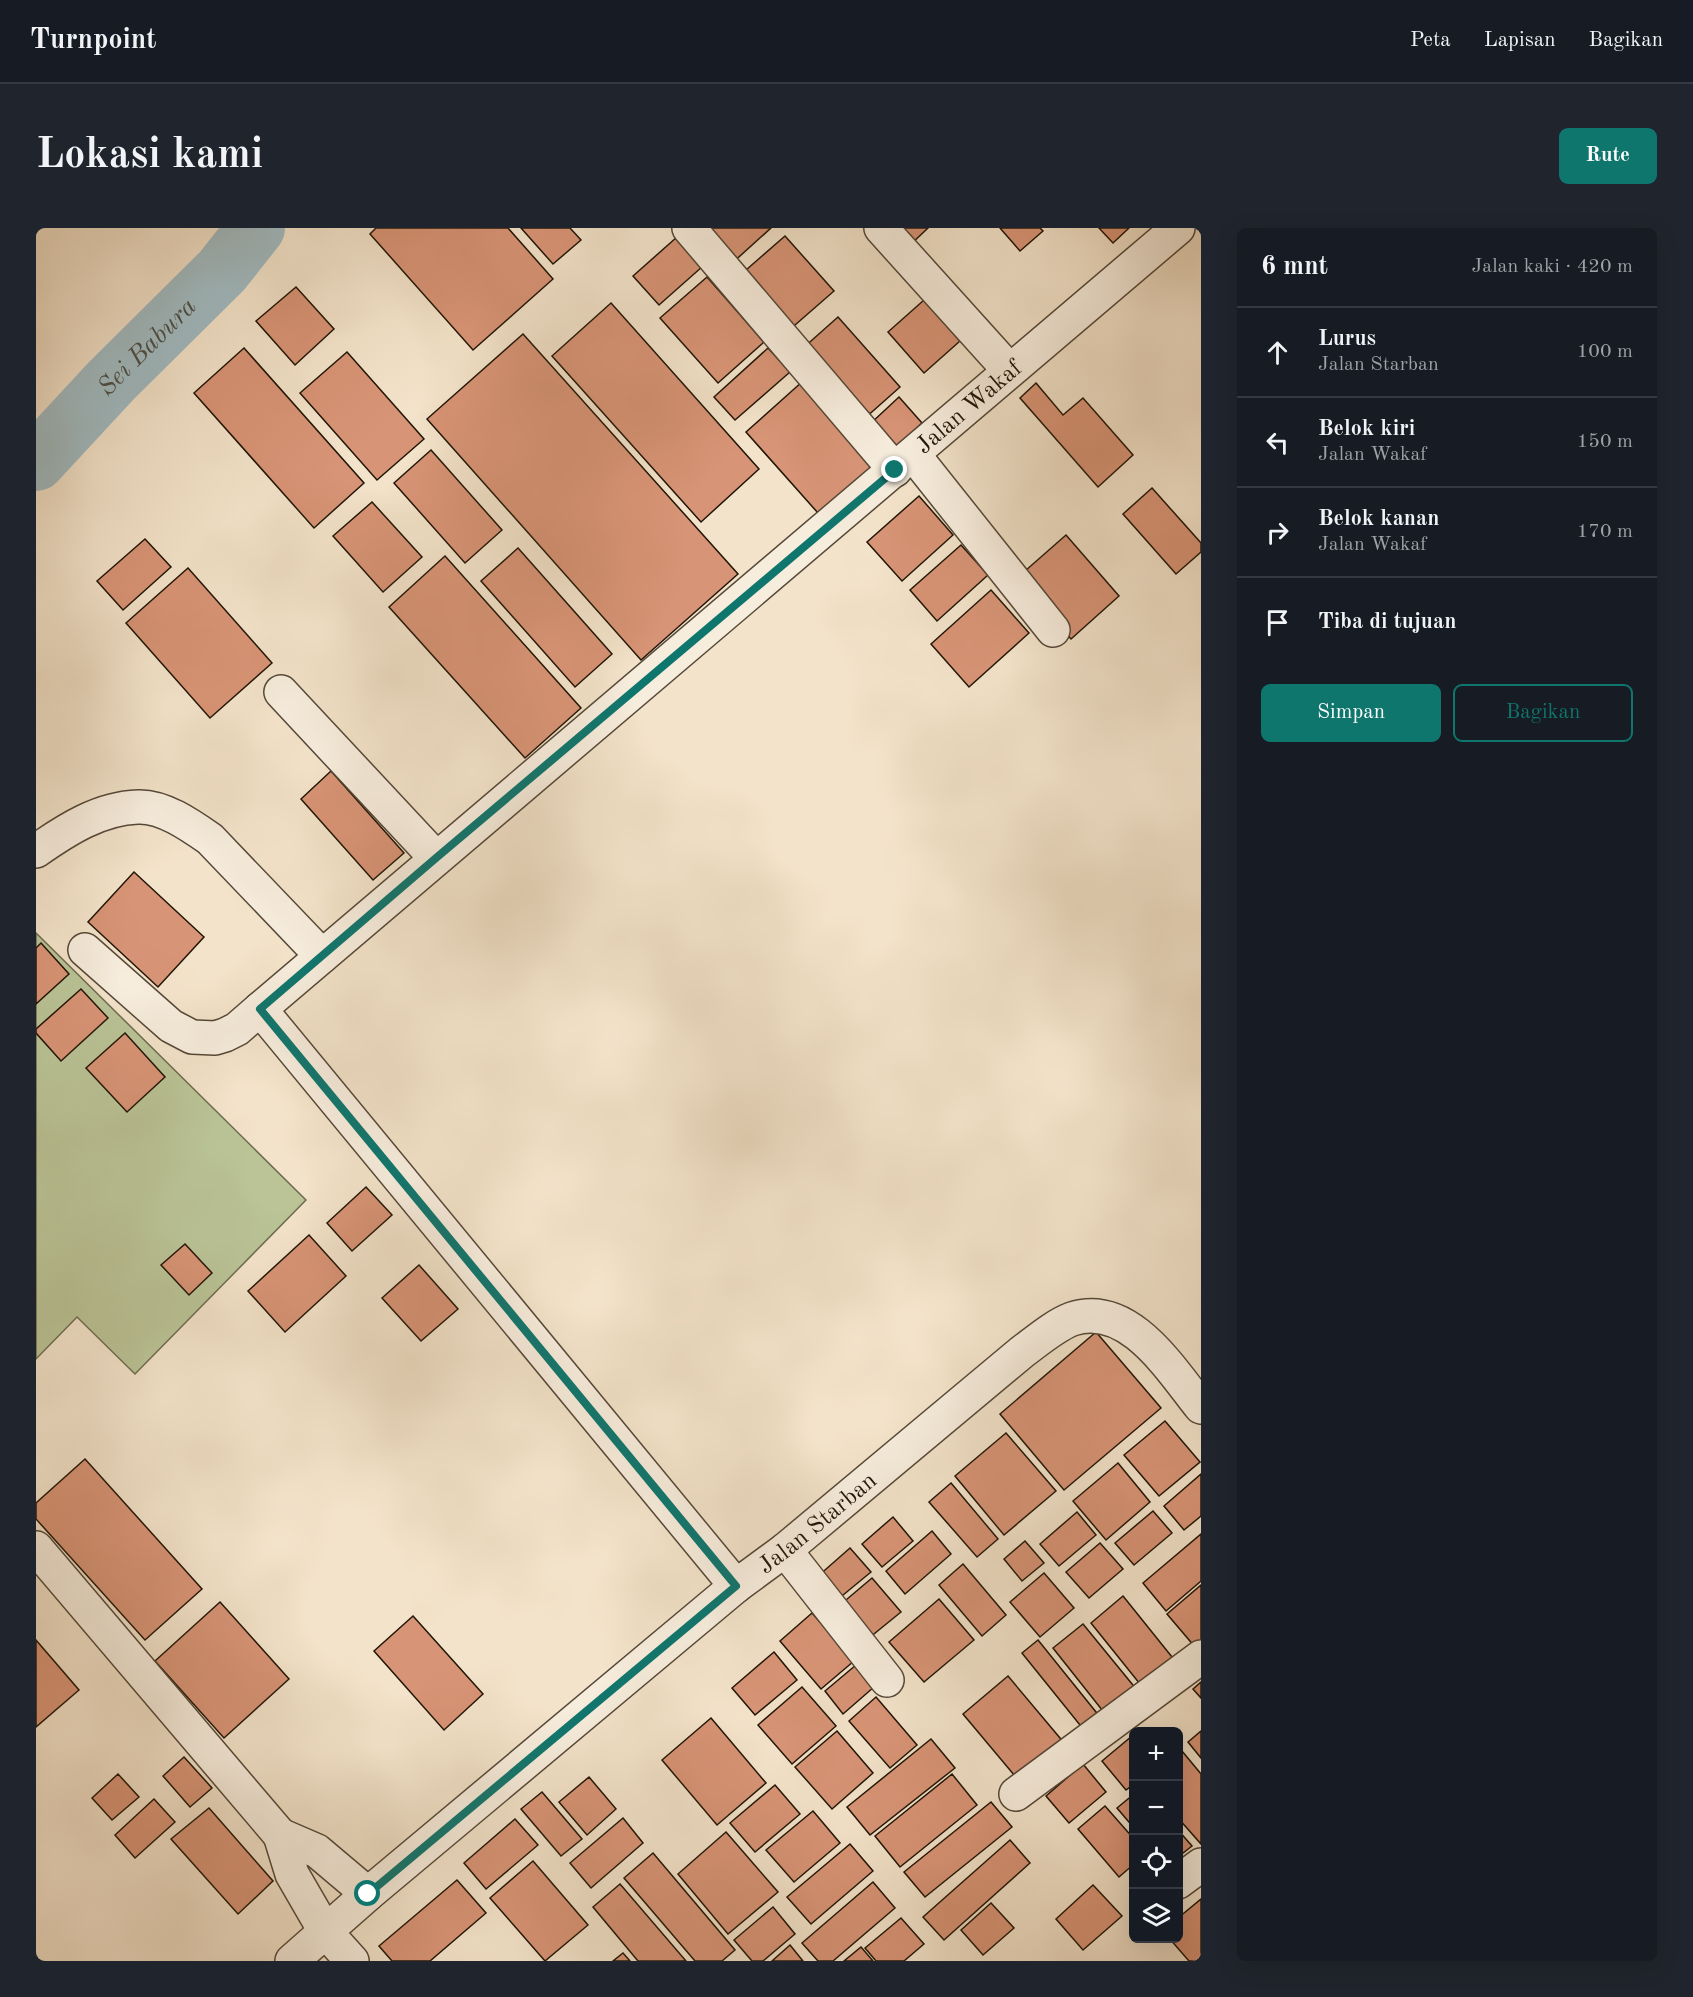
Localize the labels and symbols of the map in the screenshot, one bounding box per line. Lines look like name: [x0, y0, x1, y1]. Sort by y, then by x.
water label: Sei Babura: [93, 293, 202, 401]
street label: Jalan Wakaf: [912, 356, 1028, 459]
route end: [881, 456, 907, 482]
street label: Jalan Starban: [754, 1469, 882, 1579]
route start: [354, 1880, 380, 1906]

